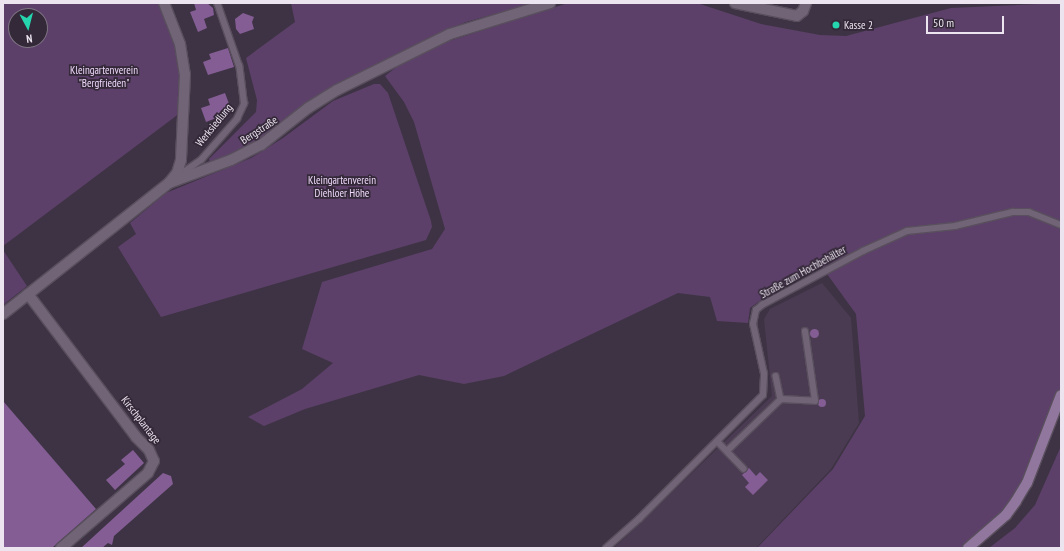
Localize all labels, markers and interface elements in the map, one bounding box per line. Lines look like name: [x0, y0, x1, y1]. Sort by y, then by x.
north arrow: [8, 8, 48, 48]
scale bar: [928, 8, 1006, 34]
text: 50 m: [933, 15, 954, 30]
place label: Kasse 2: [844, 18, 873, 32]
marker: Kasse 2: [831, 20, 841, 30]
text: N: [26, 32, 33, 46]
park label: Kleingartenverein "Bergfrieden": [70, 64, 138, 90]
street label: Werksiedlung: [193, 101, 235, 149]
street label: Bergstraße: [238, 113, 280, 147]
park label: Kleingartenverein Diehloer Höhe: [308, 174, 376, 200]
street label: Straße zum Hochbehälter: [758, 243, 848, 301]
street label: Kirschplantage: [118, 394, 164, 446]

